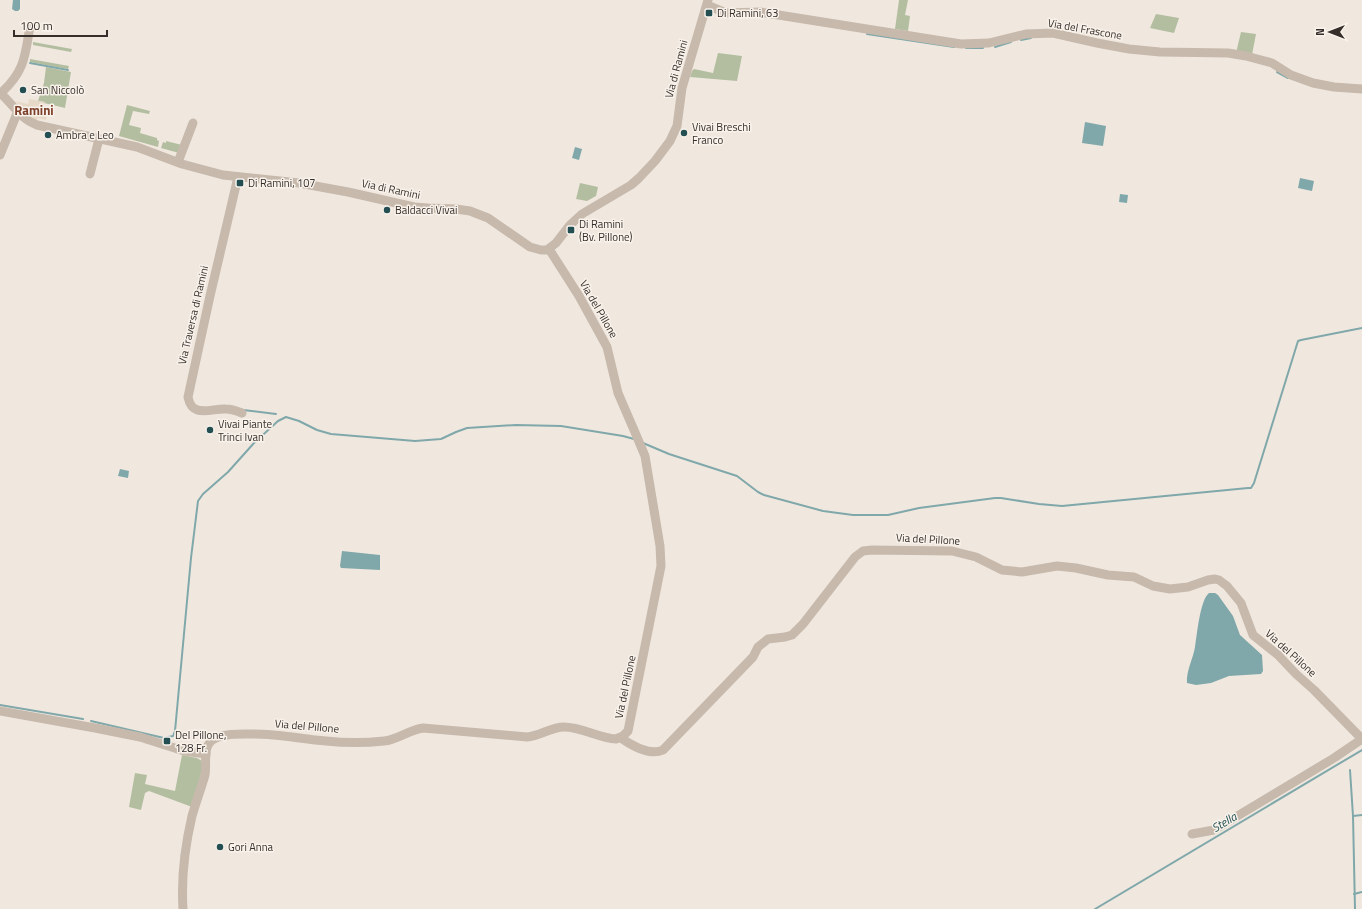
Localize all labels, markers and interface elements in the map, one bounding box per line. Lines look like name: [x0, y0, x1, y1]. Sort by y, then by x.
place label: Di Ramini, 63: [717, 5, 778, 21]
marker: Di Ramini, 63: [704, 8, 714, 18]
scale bar: [14, 12, 107, 38]
north arrow: [1310, 12, 1350, 52]
street label: Via del Frascone: [1047, 15, 1124, 43]
text: 100 m: [20, 16, 53, 35]
text: N: [1312, 28, 1328, 36]
street label: Via di Ramini: [661, 38, 691, 100]
place label: San Niccolò: [31, 82, 84, 98]
marker: San Niccolò: [18, 85, 28, 95]
district label: Ramini: [14, 100, 54, 120]
place label: Vivai Breschi Franco: [692, 119, 751, 148]
place label: Ambra e Leo: [56, 127, 114, 143]
marker: Vivai Breschi Franco: [679, 128, 689, 138]
marker: Ambra e Leo: [43, 130, 53, 140]
place label: Di Ramini, 107: [248, 175, 316, 191]
street label: Via di Ramini: [360, 175, 422, 203]
marker: Di Ramini, 107: [235, 178, 245, 188]
place label: Baldacci Vivai: [395, 202, 457, 218]
marker: Baldacci Vivai: [382, 205, 392, 215]
place label: Di Ramini (Bv. Pillone): [579, 216, 633, 245]
marker: Di Ramini (Bv. Pillone): [566, 225, 576, 235]
street label: Via Traversa di Ramini: [174, 264, 212, 366]
street label: Via del Pillone: [576, 277, 622, 341]
place label: Vivai Piante Trinci Ivan: [218, 416, 273, 445]
marker: Vivai Piante Trinci Ivan: [205, 425, 215, 435]
street label: Via del Pillone: [895, 529, 961, 549]
street label: Via del Pillone: [1262, 626, 1321, 681]
street label: Via del Pillone: [610, 653, 640, 720]
street label: Via del Pillone: [274, 715, 340, 737]
place label: Del Pillone, 128 Fr.: [175, 727, 226, 756]
marker: Del Pillone, 128 Fr.: [162, 736, 172, 746]
water label: Stella: [1208, 807, 1241, 837]
place label: Gori Anna: [228, 839, 274, 855]
marker: Gori Anna: [215, 842, 225, 852]

